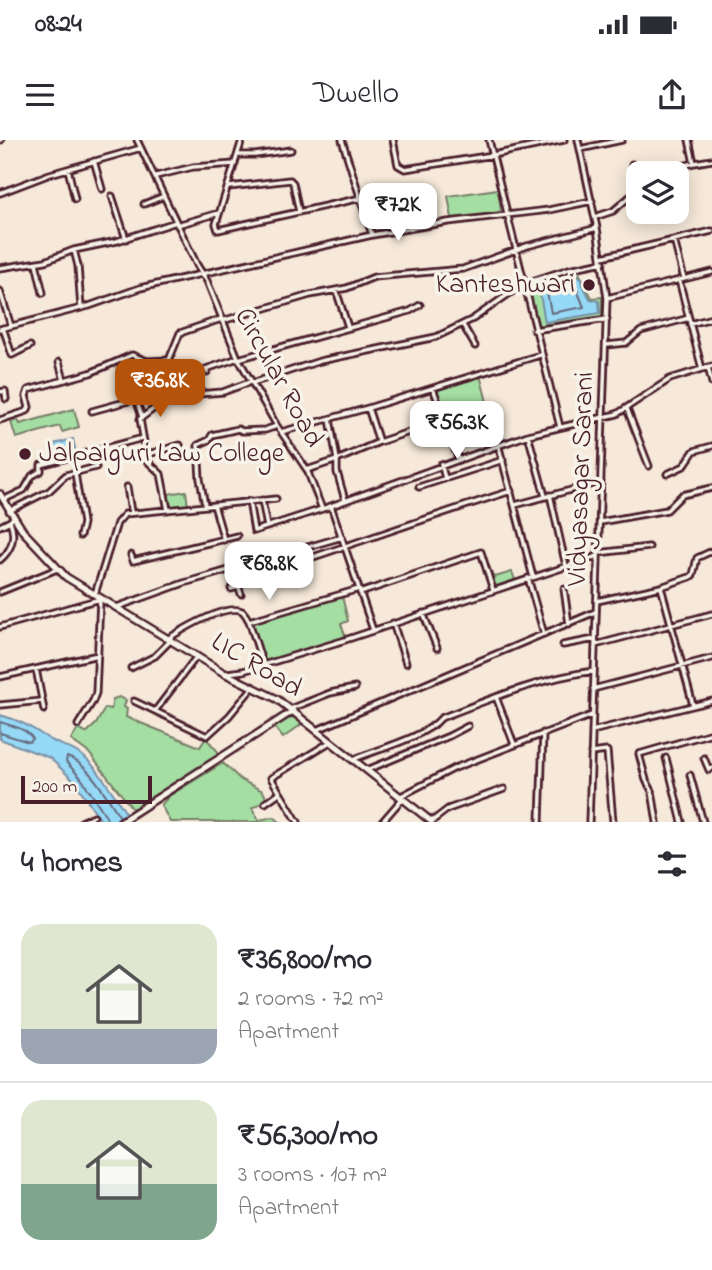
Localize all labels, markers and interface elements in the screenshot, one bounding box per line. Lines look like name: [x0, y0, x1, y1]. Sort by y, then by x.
text: 08:24: [35, 6, 82, 44]
text: Dwello: [313, 71, 399, 118]
icon: menu: [21, 76, 59, 114]
icon: share: [653, 76, 691, 114]
map controls: [626, 161, 689, 224]
button: layers: [626, 161, 689, 224]
pin: ₹72K: [357, 183, 439, 243]
text: ₹72K: [375, 189, 421, 222]
place label: Kanteshwari: [436, 265, 575, 306]
marker: Kanteshwari: [581, 277, 597, 293]
street label: Circular Road: [223, 301, 333, 455]
pin: ₹36.8K: [103, 359, 217, 419]
text: ₹36.8K: [131, 365, 189, 398]
street label: Vidyasagar Sarani: [558, 371, 606, 588]
pin: ₹56.3K: [400, 402, 514, 461]
text: ₹56.3K: [426, 407, 488, 440]
place label: Jalpaiguri Law College: [39, 434, 285, 475]
marker: Jalpaiguri Law College: [17, 446, 33, 462]
pin: ₹68.8K: [212, 542, 326, 602]
text: ₹68.8K: [240, 548, 298, 581]
street label: LIC Road: [202, 623, 310, 710]
scale bar: [21, 773, 152, 805]
text: 200 m: [32, 774, 77, 801]
text: 4 homes: [21, 842, 123, 886]
icon: filters: [653, 845, 691, 883]
text: ₹36,800/mo: [238, 939, 372, 983]
icon: home: [77, 952, 161, 1036]
text: 2 rooms · 72 m²: [238, 983, 384, 1016]
text: Apartment: [238, 1016, 339, 1049]
text: ₹56,300/mo: [238, 1115, 378, 1159]
icon: home: [77, 1128, 161, 1212]
text: 3 rooms · 107 m²: [238, 1159, 387, 1192]
text: Apartment: [238, 1192, 339, 1225]

